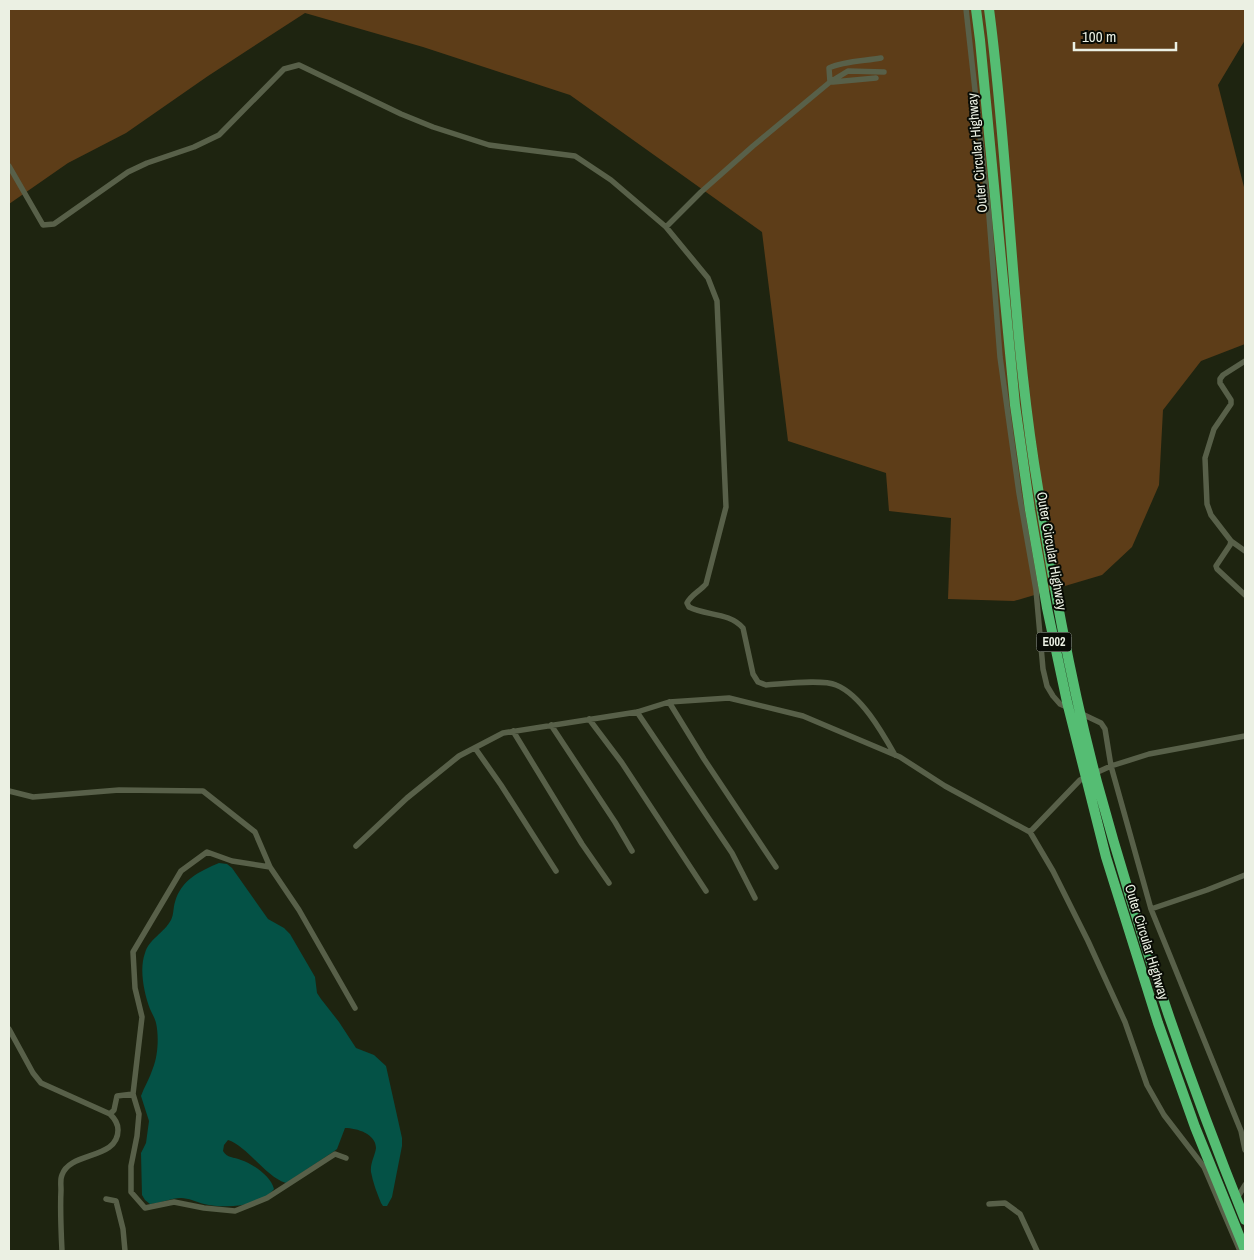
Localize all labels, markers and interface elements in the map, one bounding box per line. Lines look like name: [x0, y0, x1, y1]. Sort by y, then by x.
scale bar: [1074, 20, 1176, 52]
text: 100 m: [1082, 26, 1116, 47]
street label: Outer Circular Highway: [963, 92, 991, 214]
street label: Outer Circular Highway: [1033, 490, 1071, 612]
road number: E002: [1036, 632, 1072, 652]
street label: Outer Circular Highway: [1121, 882, 1173, 1002]

